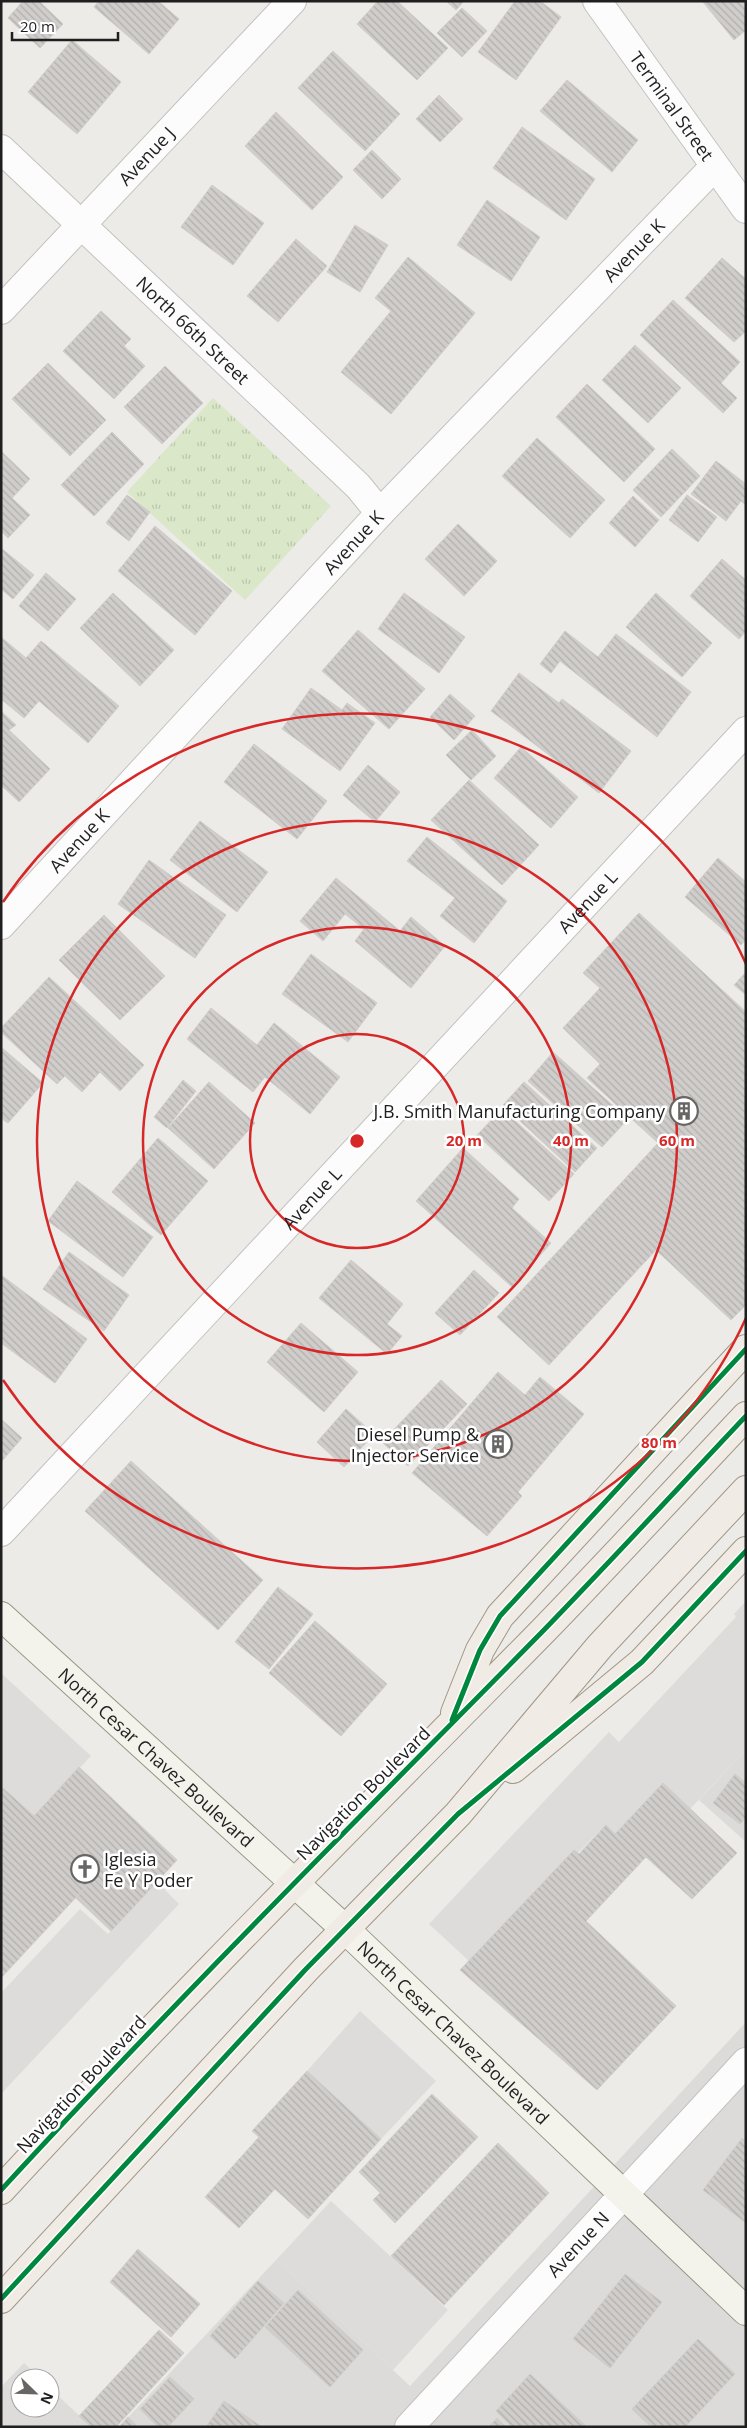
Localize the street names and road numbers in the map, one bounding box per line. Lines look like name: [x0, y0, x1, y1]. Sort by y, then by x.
street label: Terminal Street: [625, 46, 719, 165]
street label: Avenue J: [113, 121, 180, 190]
street label: Avenue K: [598, 213, 670, 287]
street label: North 66th Street: [131, 271, 255, 389]
street label: Avenue K: [318, 505, 389, 579]
street label: Avenue K: [43, 803, 115, 877]
street label: Avenue L: [552, 865, 622, 938]
street label: Avenue L: [277, 1162, 346, 1234]
street label: North Cesar Chavez Boulevard: [53, 1662, 259, 1852]
street label: Navigation Boulevard: [291, 1721, 435, 1865]
street label: North Cesar Chavez Boulevard: [352, 1935, 555, 2129]
street label: Navigation Boulevard: [11, 2010, 151, 2158]
street label: Avenue N: [542, 2206, 614, 2282]

